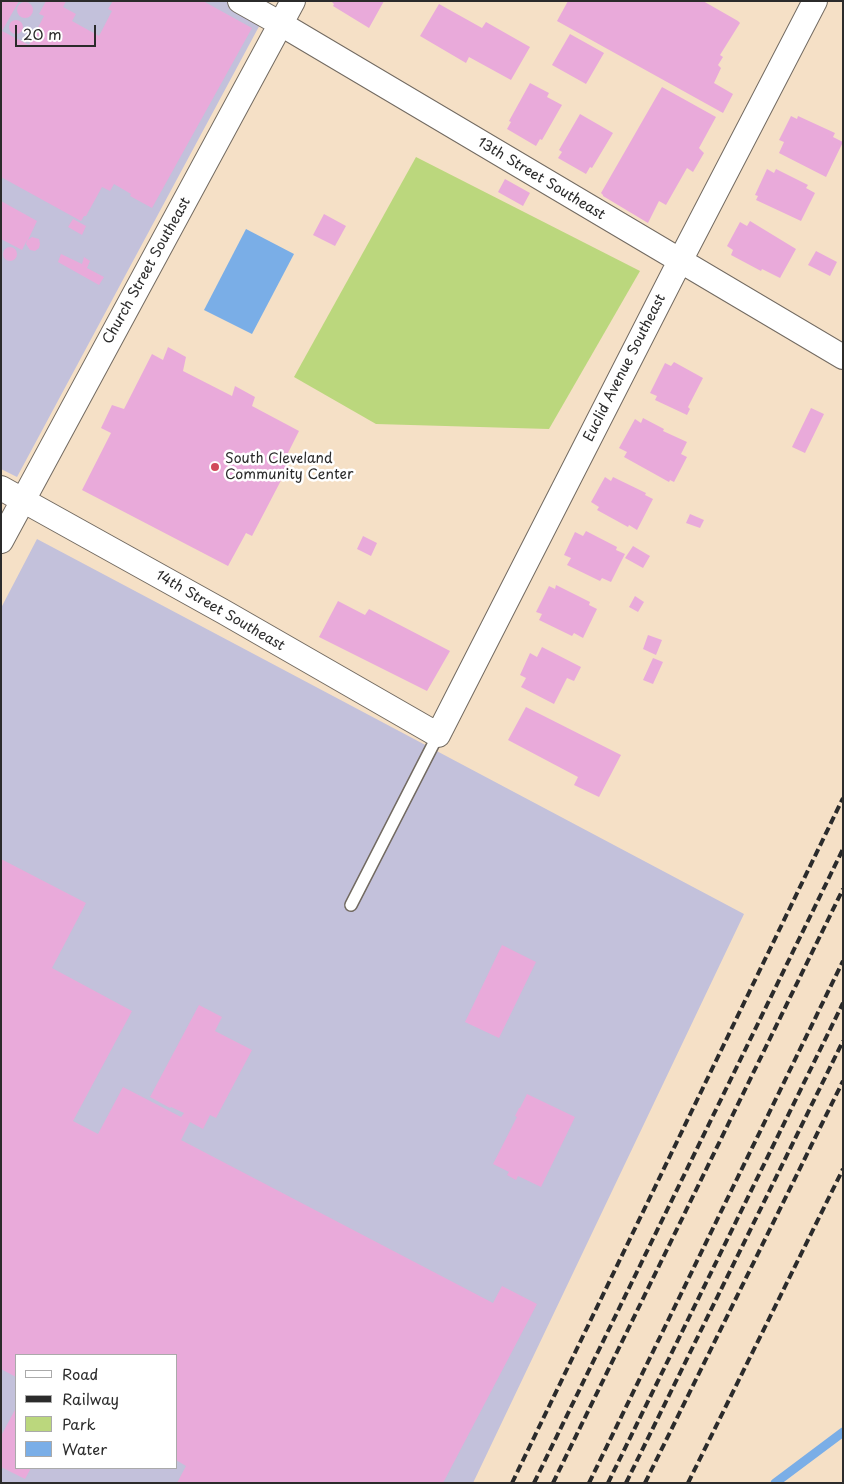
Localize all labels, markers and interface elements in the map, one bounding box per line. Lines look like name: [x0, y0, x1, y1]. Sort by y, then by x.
scale bar: [18, 15, 99, 47]
text: 20 m: [23, 22, 62, 45]
street label: 13th Street Southeast: [474, 134, 608, 224]
street label: Church Street Southeast: [100, 195, 194, 347]
street label: Euclid Avenue Southeast: [580, 291, 670, 445]
place label: South Cleveland Community Center: [225, 451, 354, 484]
marker: South Cleveland Community Center: [209, 461, 221, 473]
street label: 14th Street Southeast: [153, 567, 287, 655]
legend: [15, 1354, 178, 1469]
text: Road: [62, 1362, 98, 1385]
text: Railway: [62, 1387, 119, 1410]
text: Park: [62, 1412, 96, 1435]
text: Water: [62, 1437, 107, 1460]

